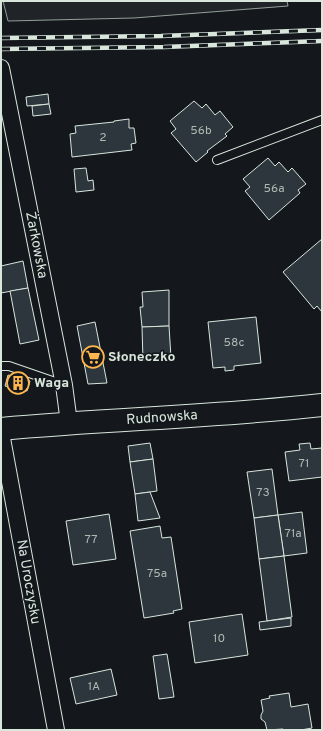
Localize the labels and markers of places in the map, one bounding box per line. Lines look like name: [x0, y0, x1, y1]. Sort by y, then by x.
supermarket icon: Słoneczko: [80, 344, 106, 370]
place label: Słoneczko: [108, 349, 175, 366]
building icon: Waga: [5, 370, 31, 396]
place label: Waga: [34, 375, 69, 392]

